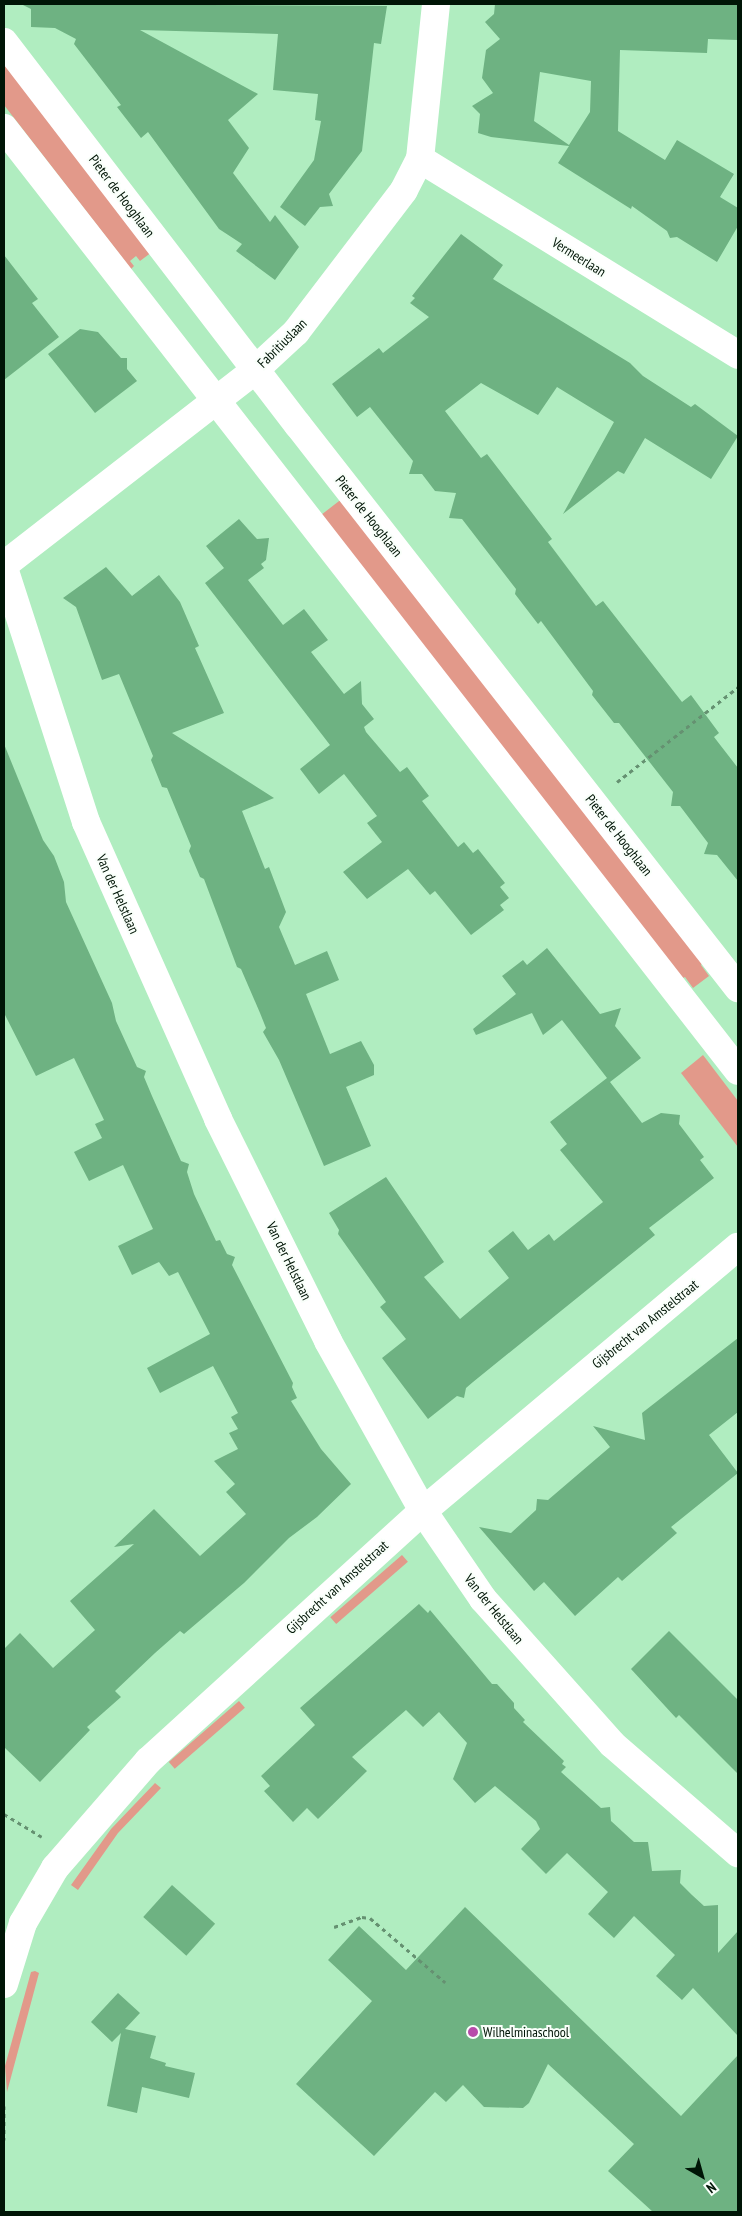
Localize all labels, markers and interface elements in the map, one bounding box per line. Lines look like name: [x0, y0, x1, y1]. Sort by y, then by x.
street label: Pieter de Hooghlaan: [86, 152, 158, 240]
street label: Vermeerlaan: [549, 234, 609, 280]
street label: Fabritiuslaan: [254, 315, 310, 371]
street label: Pieter de Hooghlaan: [332, 472, 406, 560]
street label: Pieter de Hooghlaan: [582, 791, 656, 879]
street label: Van der Helstlaan: [93, 852, 143, 936]
street label: Van der Helstlaan: [263, 1219, 315, 1303]
street label: Gijsbrecht van Amstelstraat: [588, 1276, 702, 1372]
street label: Gijsbrecht van Amstelstraat: [282, 1537, 392, 1637]
street label: Van der Helstlaan: [461, 1571, 527, 1647]
place label: Wilhelminaschool: [483, 2024, 569, 2040]
marker: Wilhelminaschool: [467, 2026, 479, 2038]
north arrow: [677, 2151, 727, 2201]
text: N: [703, 2178, 720, 2197]

